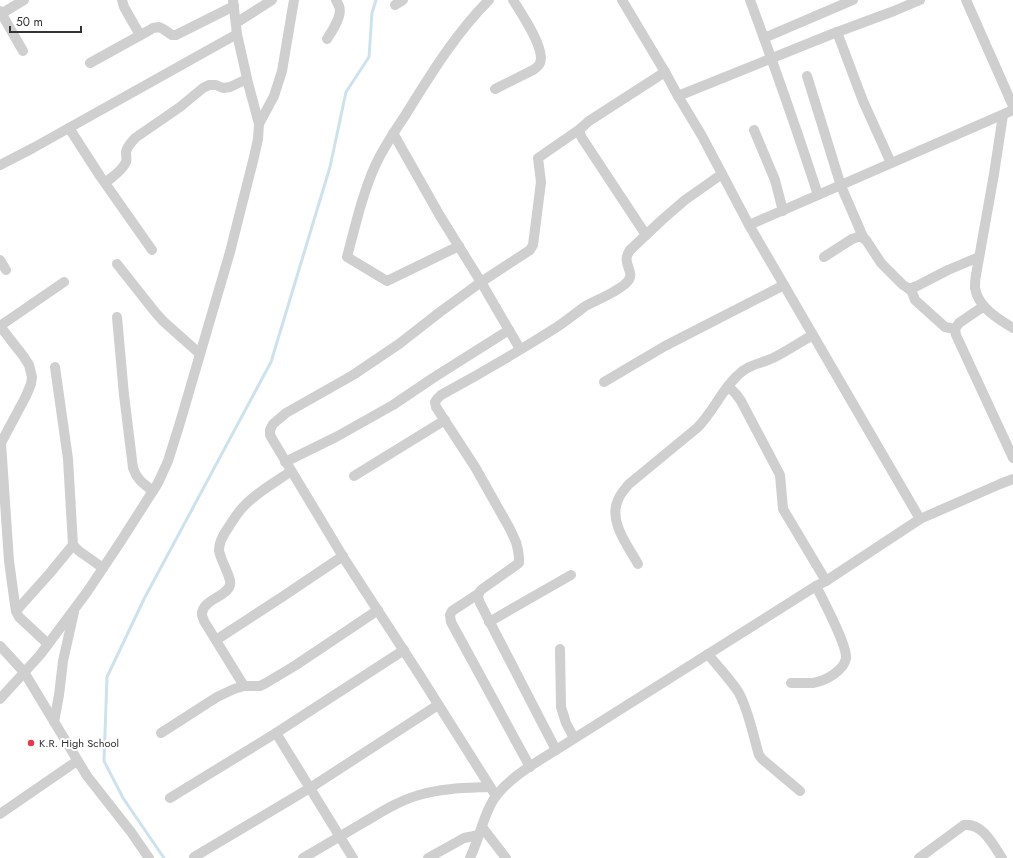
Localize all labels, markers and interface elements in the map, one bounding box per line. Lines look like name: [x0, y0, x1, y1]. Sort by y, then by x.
scale bar: [10, 8, 81, 34]
text: 50 m: [16, 13, 43, 31]
place label: K.R. High School: [39, 735, 119, 751]
marker: K.R. High School: [26, 738, 36, 748]

